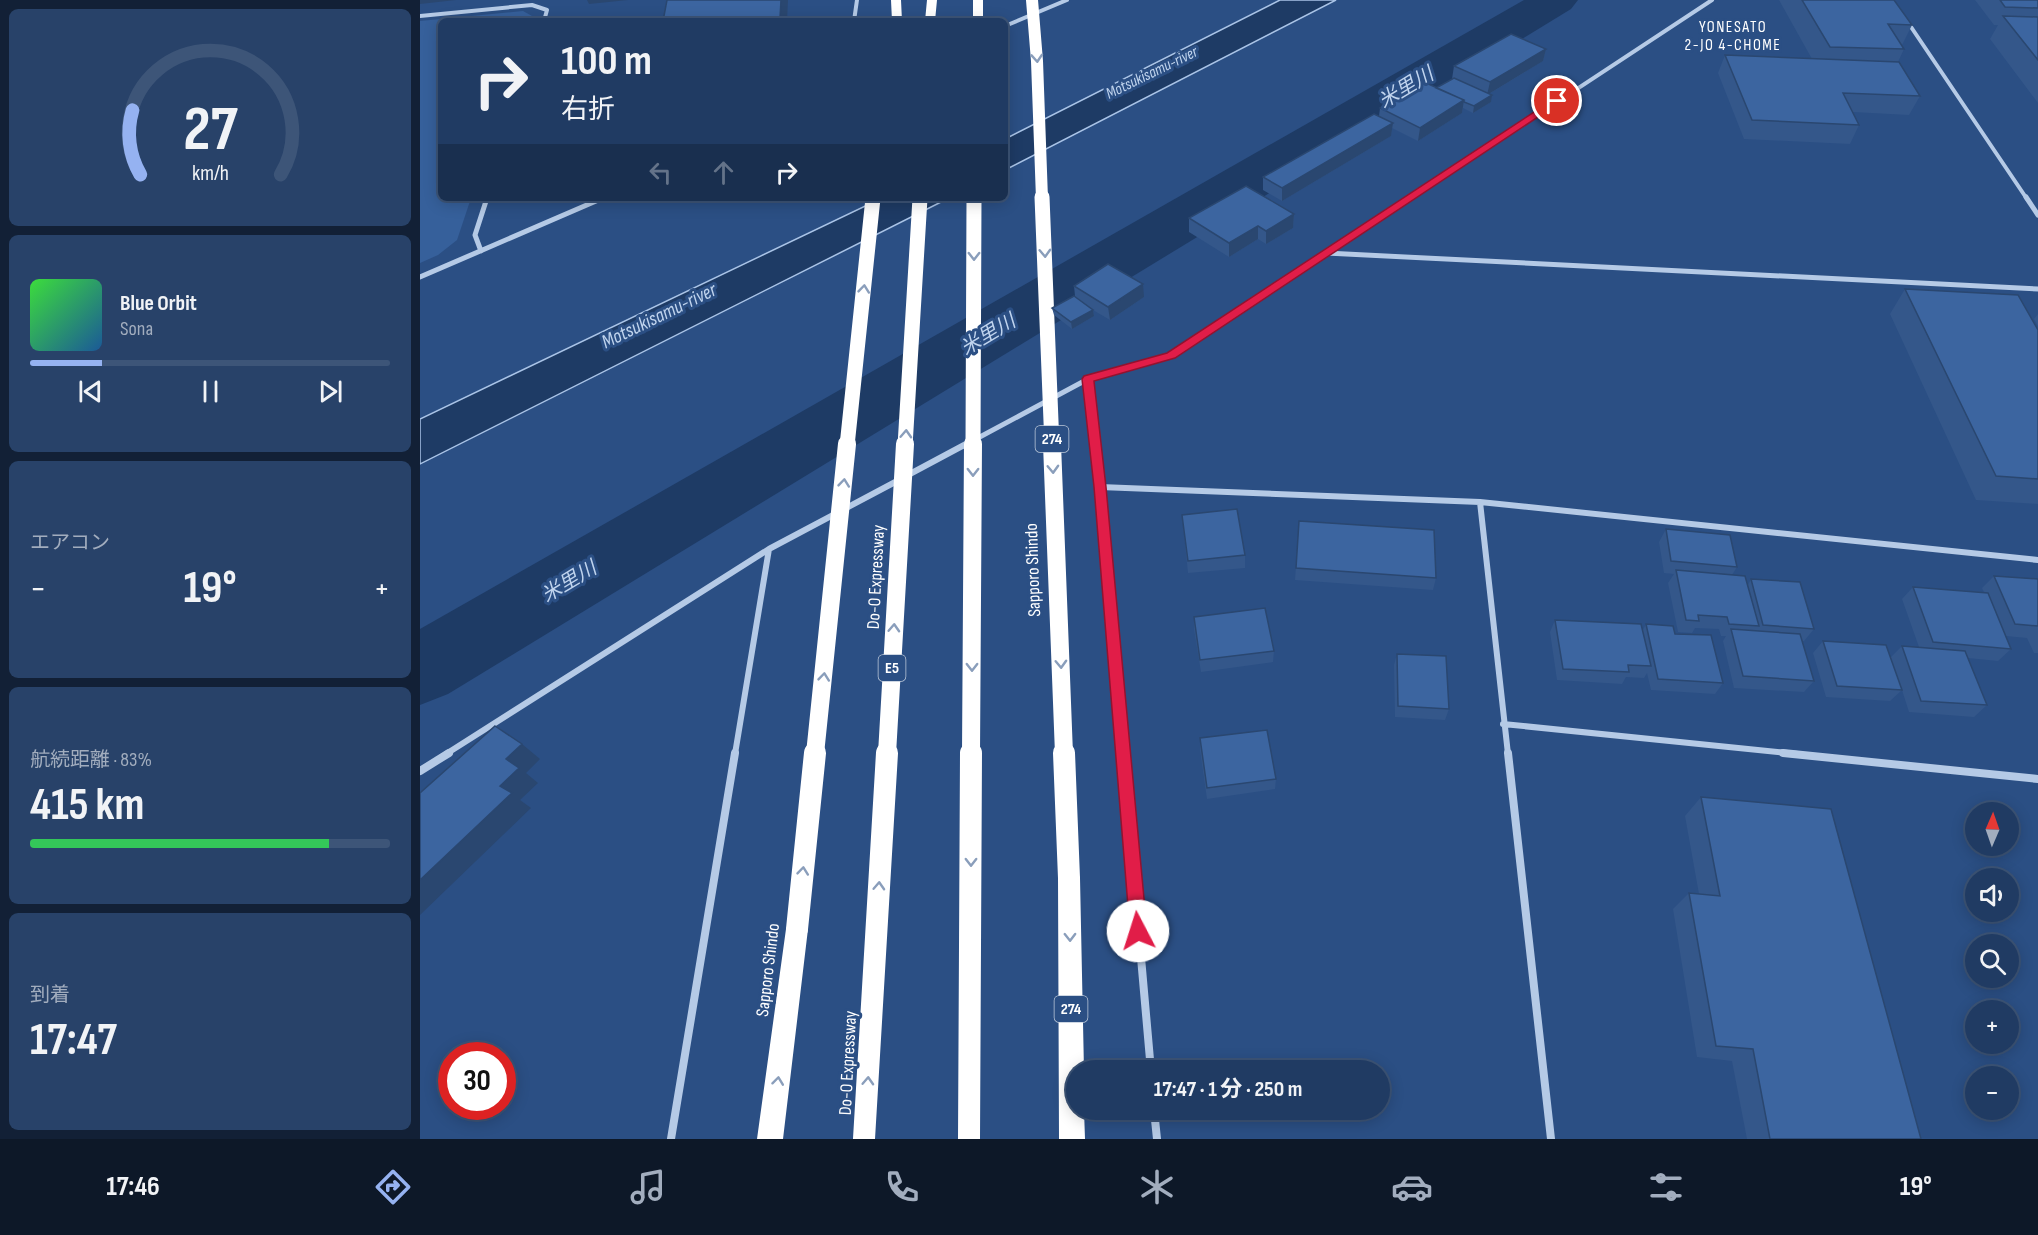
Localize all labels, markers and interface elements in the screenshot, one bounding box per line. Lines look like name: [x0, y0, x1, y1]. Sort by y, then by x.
district label: YONESATO 2-JO 4-CHOME: [1685, 18, 1781, 55]
text: 100 m: [561, 36, 652, 87]
icon: right: [462, 42, 540, 120]
water label: Motsukisamu-river: [1103, 42, 1202, 103]
one-way arrow: [1030, 54, 1043, 63]
water label: 米里川: [1374, 61, 1440, 114]
pin: [1531, 75, 1582, 126]
icon: arrive: [1540, 84, 1573, 117]
text: 27: [183, 93, 238, 168]
text: 右折: [561, 94, 615, 126]
icon: left: [644, 156, 677, 189]
icon: ahead: [707, 156, 740, 189]
icon: right: [770, 156, 803, 189]
text: km/h: [191, 161, 229, 186]
one-way arrow: [1038, 249, 1051, 258]
one-way arrow: [968, 252, 980, 261]
water label: Motsukisamu-river: [598, 277, 722, 354]
one-way arrow: [857, 285, 870, 294]
text: Blue Orbit: [120, 290, 197, 317]
water label: 米里川: [956, 308, 1022, 361]
text: Sona: [120, 317, 153, 341]
icon: previous: [74, 375, 107, 408]
icon: pause: [194, 375, 227, 408]
icon: next: [314, 375, 347, 408]
road number: 274: [1036, 426, 1068, 452]
one-way arrow: [899, 429, 912, 438]
one-way arrow: [1047, 464, 1059, 473]
one-way arrow: [967, 468, 979, 477]
one-way arrow: [837, 479, 850, 488]
street label: Sapporo Shindo: [1021, 523, 1045, 617]
street label: Do-O Expressway: [863, 524, 889, 630]
text: エアコン: [30, 531, 110, 555]
water label: 米里川: [537, 555, 603, 608]
text: 19°: [183, 561, 237, 616]
text: −: [30, 569, 46, 609]
text: +: [374, 569, 390, 609]
one-way arrow: [888, 624, 901, 633]
road number: E5: [878, 655, 906, 681]
one-way arrow: [1054, 659, 1067, 668]
one-way arrow: [966, 663, 978, 672]
one-way arrow: [817, 673, 830, 682]
text: 航続距離 · 83%: [30, 748, 152, 772]
text: 415 km: [30, 778, 144, 833]
north arrow: [1965, 802, 2019, 856]
map controls: [1965, 802, 2019, 1120]
one-way arrow: [965, 858, 977, 867]
one-way arrow: [797, 867, 809, 876]
button: sound: [1965, 868, 2019, 922]
one-way arrow: [872, 881, 885, 890]
position arrow: [1106, 899, 1170, 963]
street label: Sapporo Shindo: [752, 922, 784, 1018]
one-way arrow: [1064, 932, 1076, 941]
button: search: [1965, 934, 2019, 988]
text: 到着: [30, 983, 70, 1007]
road number: 274: [1054, 996, 1088, 1022]
button: +: [1965, 1000, 2019, 1054]
street label: Do-O Expressway: [835, 1010, 861, 1116]
text: 17:47: [30, 1013, 117, 1068]
speed limit sign: 30: [438, 1042, 516, 1120]
button: −: [1965, 1066, 2019, 1120]
one-way arrow: [771, 1076, 783, 1086]
one-way arrow: [861, 1076, 874, 1085]
text: 17:47 · 1 分 · 250 m: [1154, 1076, 1302, 1103]
icon: directions: [372, 1166, 414, 1208]
icon: music: [627, 1166, 669, 1208]
icon: phone: [881, 1166, 923, 1208]
icon: climate: [1136, 1166, 1178, 1208]
icon: car: [1391, 1166, 1433, 1208]
icon: filters: [1645, 1166, 1687, 1208]
text: 17:46: [106, 1171, 160, 1203]
text: 19°: [1900, 1171, 1932, 1203]

